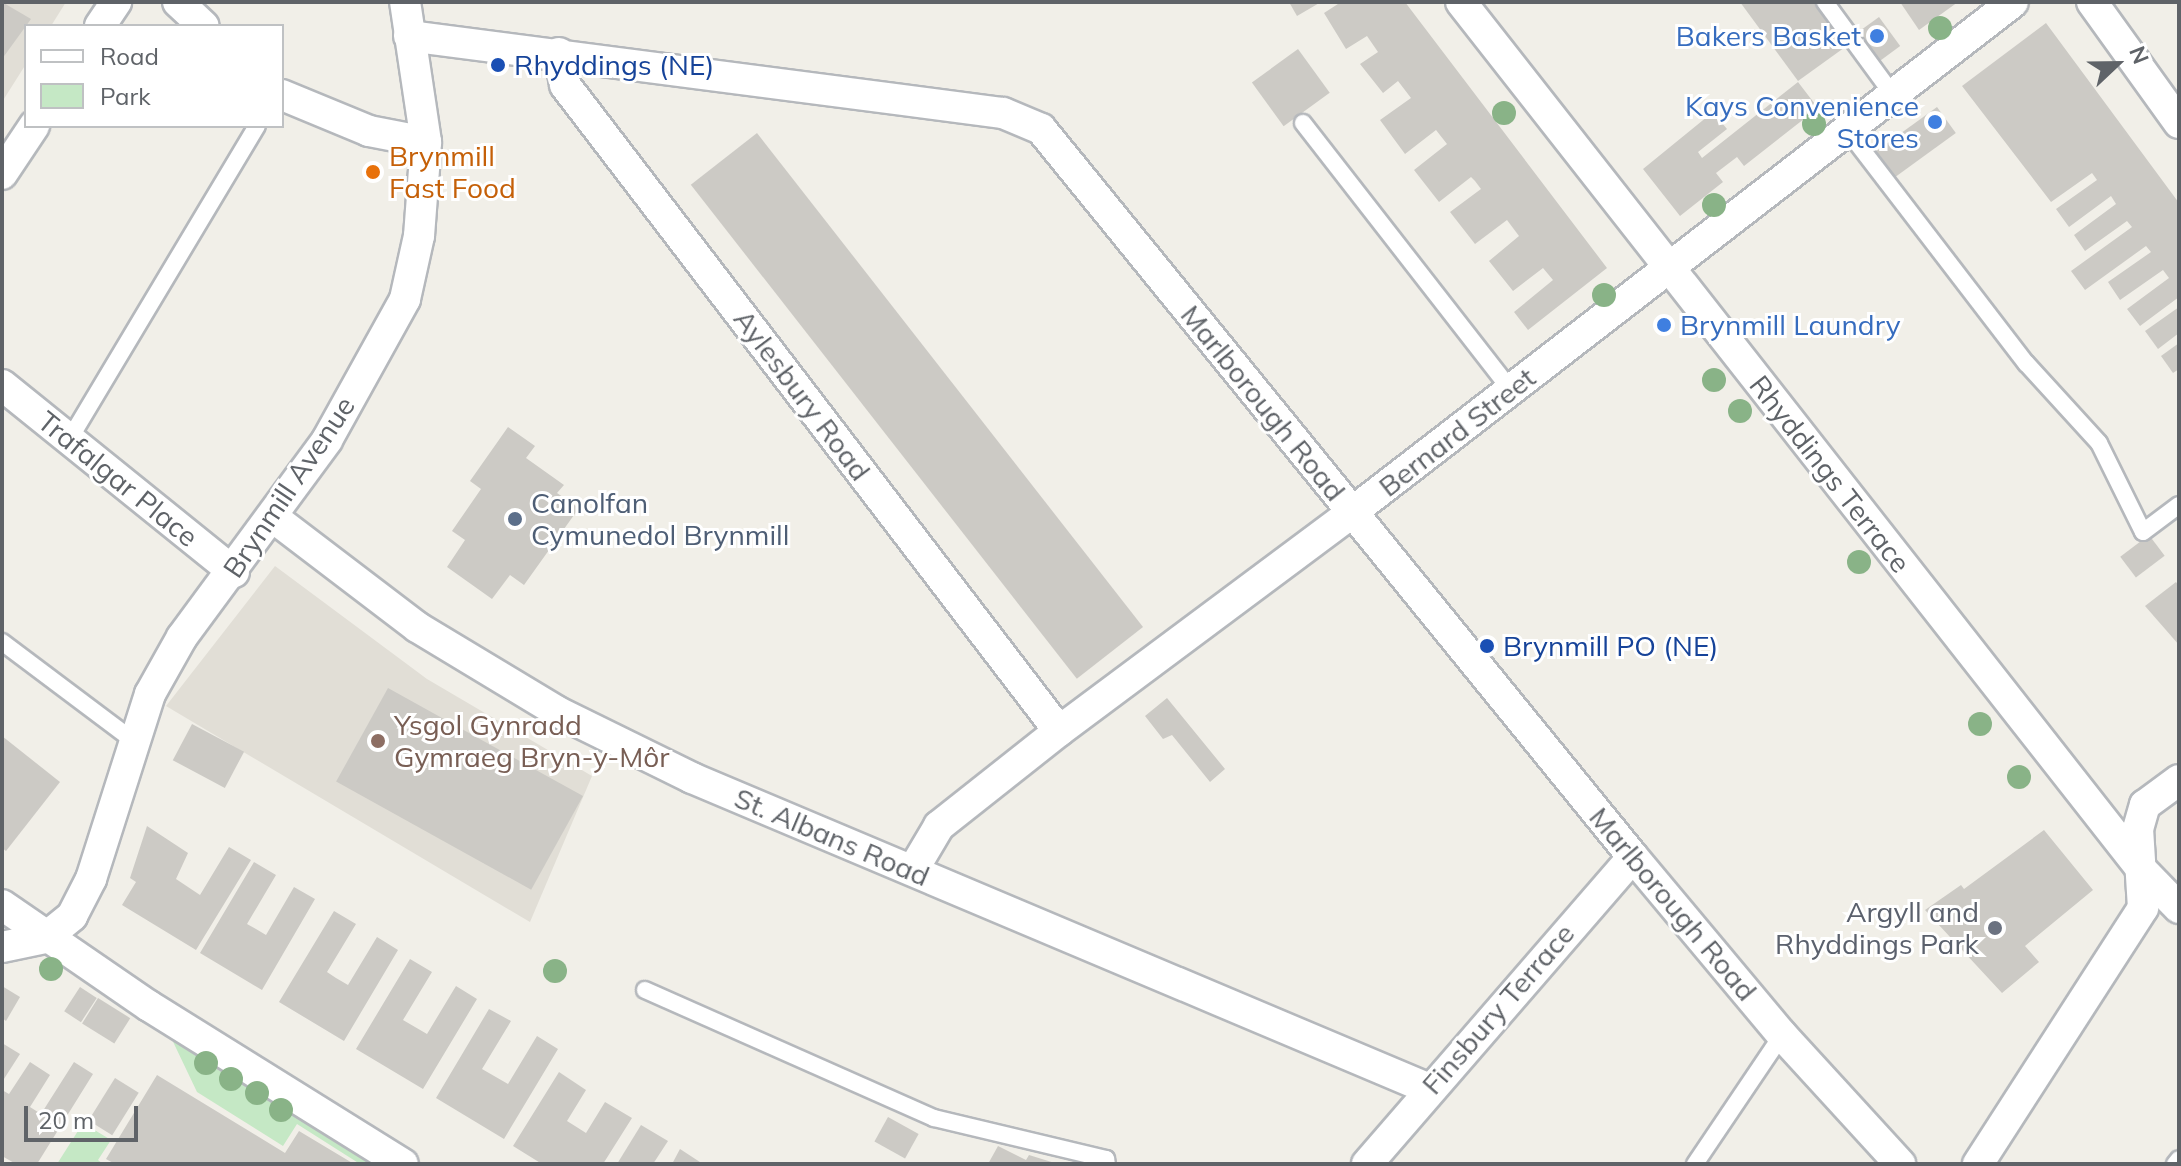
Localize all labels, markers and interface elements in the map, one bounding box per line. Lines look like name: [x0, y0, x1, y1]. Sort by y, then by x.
place label: Bakers Basket: [1676, 19, 1861, 53]
legend: [24, 24, 284, 128]
north arrow: [2077, 24, 2157, 104]
marker: Bakers Basket: [1868, 27, 1886, 45]
text: Road: [100, 41, 159, 71]
text: N: [2123, 42, 2155, 68]
place label: Rhyddings (NE): [514, 48, 714, 82]
marker: Rhyddings (NE): [489, 56, 507, 74]
text: Park: [100, 81, 151, 111]
place label: Kays Convenience Stores: [1685, 89, 1919, 155]
marker: Kays Convenience Stores: [1926, 113, 1944, 131]
place label: Brynmill Fast Food: [389, 139, 516, 205]
marker: Brynmill Fast Food: [364, 163, 382, 181]
street label: Marlborough Road: [1174, 298, 1352, 508]
street label: Aylesbury Road: [727, 303, 877, 487]
place label: Brynmill Laundry: [1680, 308, 1900, 342]
marker: Brynmill Laundry: [1655, 316, 1673, 334]
street label: Bernard Street: [1372, 361, 1542, 503]
street label: Rhyddings Terrace: [1743, 369, 1917, 579]
street label: Brynmill Avenue: [216, 390, 362, 584]
street label: Trafalgar Place: [31, 404, 205, 554]
place label: Canolfan Cymunedol Brynmill: [531, 486, 789, 552]
marker: Canolfan Cymunedol Brynmill: [506, 510, 524, 528]
place label: Brynmill PO (NE): [1503, 629, 1718, 663]
marker: Brynmill PO (NE): [1478, 637, 1496, 655]
place label: Ysgol Gynradd Gymraeg Bryn-y-Môr: [394, 708, 669, 774]
marker: Ysgol Gynradd Gymraeg Bryn-y-Môr: [369, 732, 387, 750]
street label: St. Albans Road: [730, 781, 934, 893]
street label: Marlborough Road: [1582, 801, 1764, 1007]
place label: Argyll and Rhyddings Park: [1775, 895, 1979, 961]
street label: Finsbury Terrace: [1415, 917, 1581, 1101]
marker: Argyll and Rhyddings Park: [1986, 919, 2004, 937]
scale bar: [28, 1090, 142, 1140]
text: 20 m: [38, 1105, 94, 1135]

